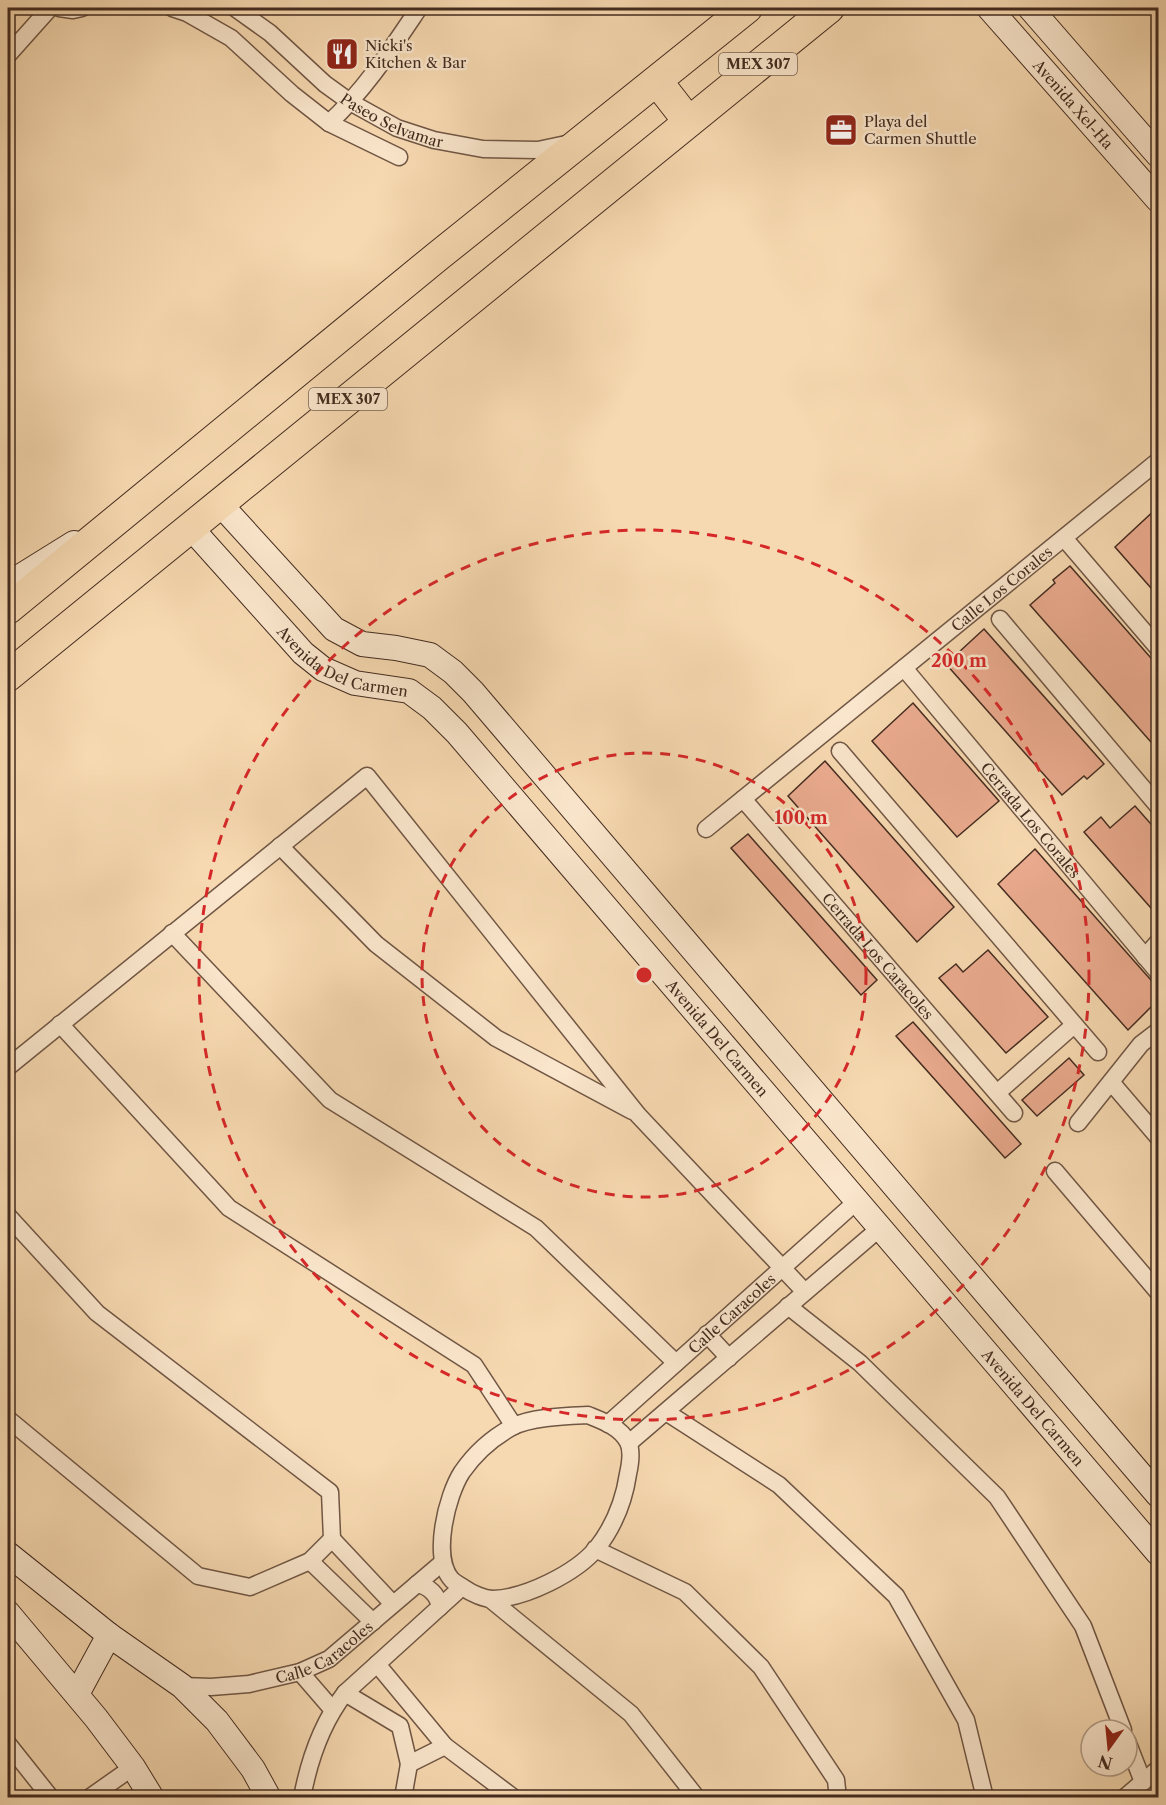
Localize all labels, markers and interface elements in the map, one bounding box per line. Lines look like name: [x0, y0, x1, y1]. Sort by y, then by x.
restaurant icon: Nicki's Kitchen & Bar: [324, 36, 360, 72]
place label: Nicki's Kitchen & Bar: [365, 36, 467, 72]
road number: MEX 307: [719, 53, 797, 75]
street label: Avenida Xel-Ha: [1029, 55, 1118, 153]
street label: Paseo Selvamar: [337, 89, 445, 151]
office icon: Playa del Carmen Shuttle: [823, 112, 859, 148]
place label: Playa del Carmen Shuttle: [864, 112, 977, 148]
road number: MEX 307: [309, 388, 387, 410]
street label: Calle Los Corales: [947, 542, 1056, 635]
street label: Avenida Del Carmen: [273, 621, 410, 700]
text: 200 m: [931, 650, 987, 672]
street label: Cerrada Los Corales: [977, 758, 1085, 882]
text: 100 m: [774, 807, 828, 829]
street label: Cerrada Los Caracoles: [818, 889, 938, 1023]
centre of rings: [634, 965, 654, 985]
street label: Avenida Del Carmen: [662, 975, 773, 1101]
street label: Calle Caracoles: [684, 1269, 779, 1357]
street label: Avenida Del Carmen: [978, 1344, 1089, 1470]
street label: Calle Caracoles: [273, 1617, 376, 1687]
north arrow: [1079, 1718, 1139, 1778]
text: N: [1096, 1751, 1114, 1774]

